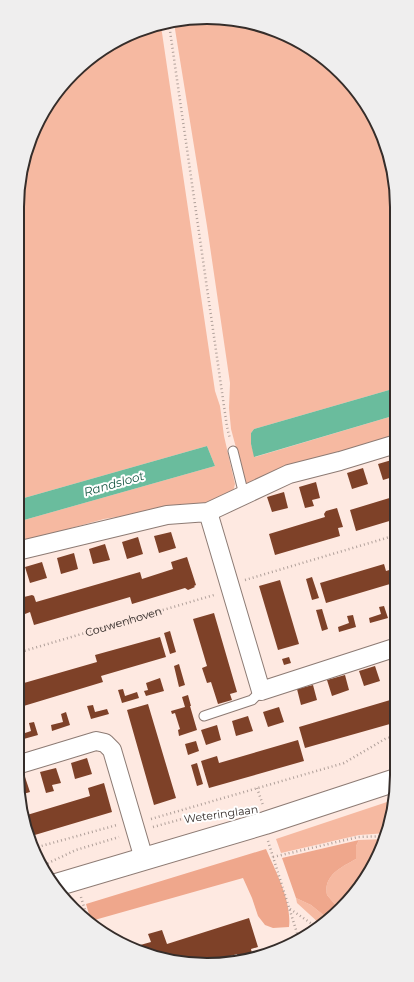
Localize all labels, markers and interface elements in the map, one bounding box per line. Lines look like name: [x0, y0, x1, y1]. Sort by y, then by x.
water label: Randsloot: [82, 468, 146, 499]
street label: Couwenhoven: [83, 604, 164, 640]
street label: Weteringlaan: [183, 802, 259, 826]

